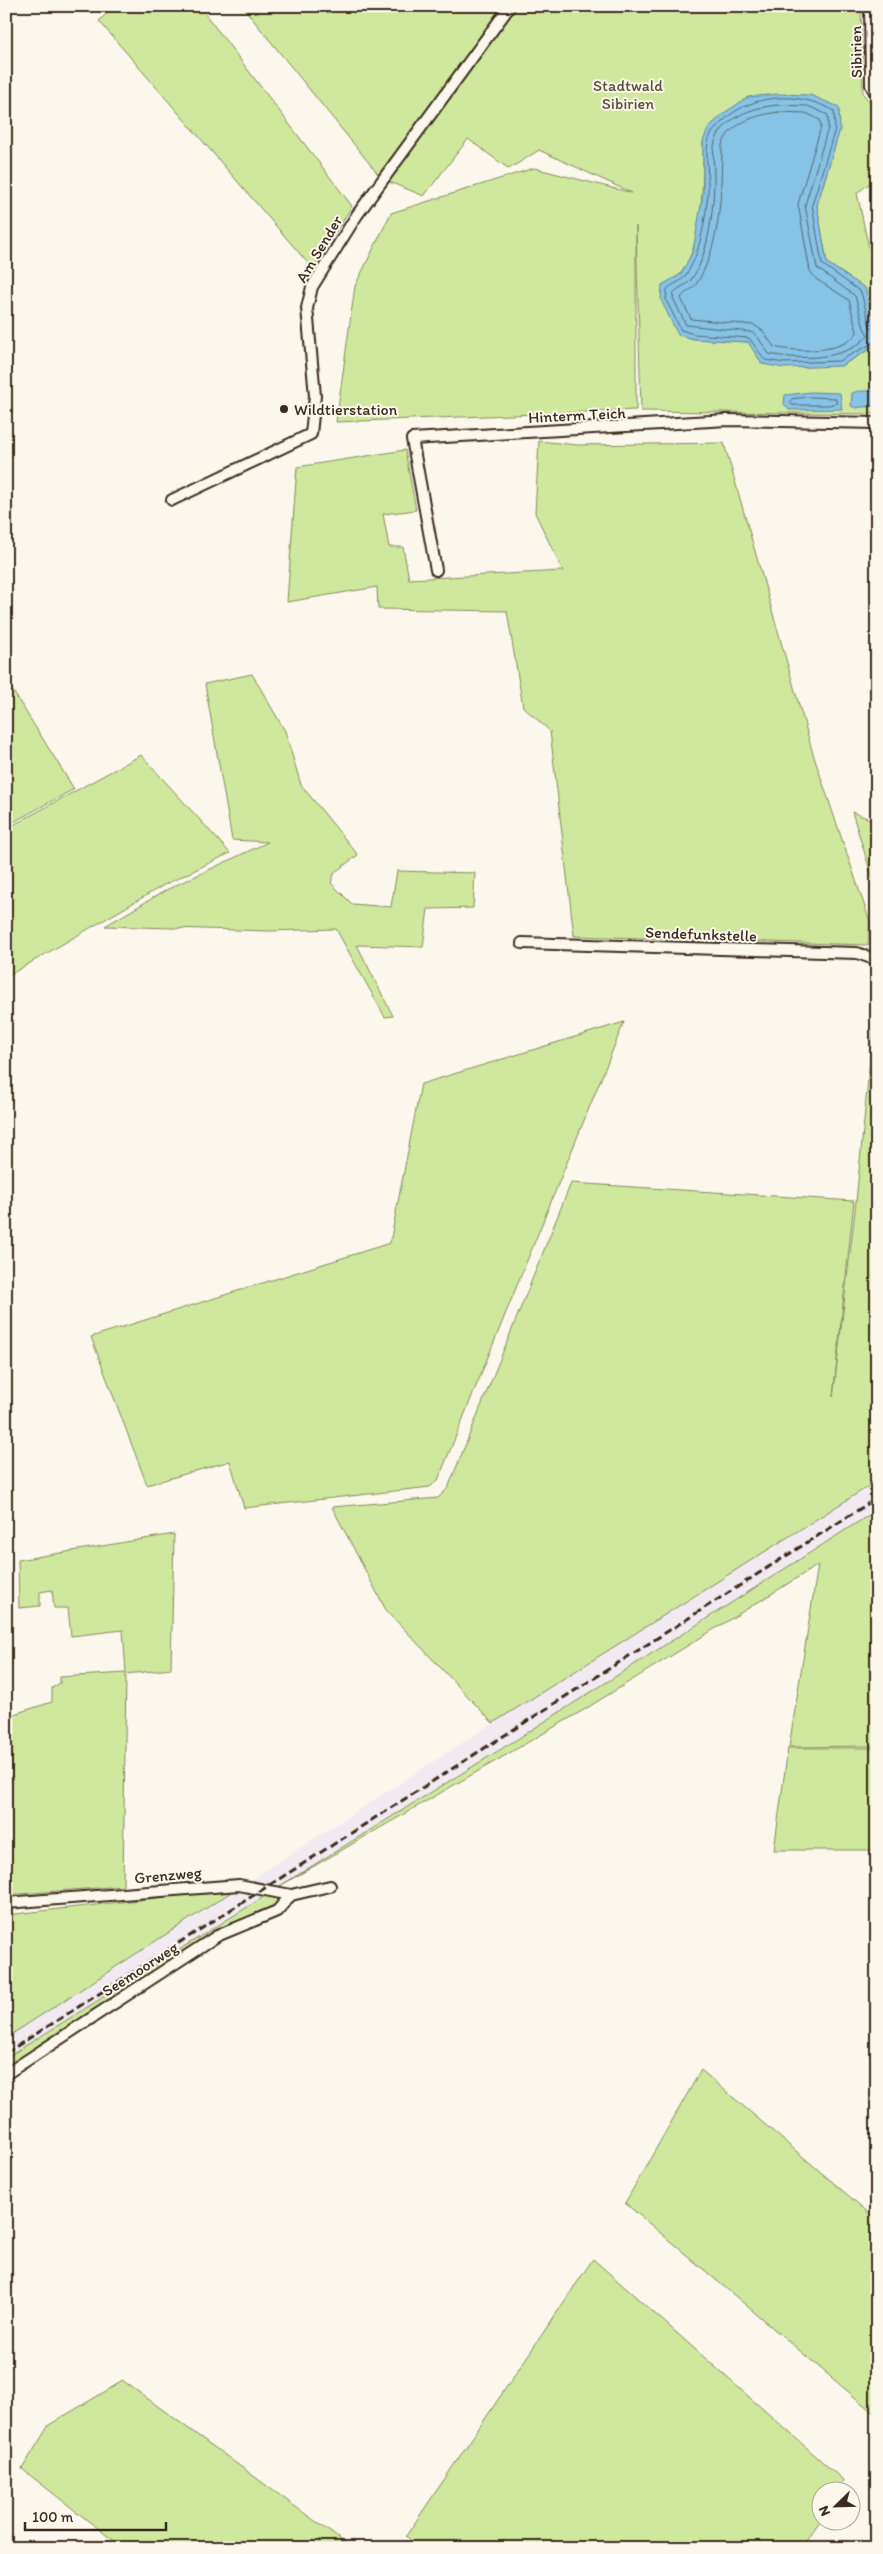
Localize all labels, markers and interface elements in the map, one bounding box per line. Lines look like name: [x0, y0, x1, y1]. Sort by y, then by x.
street label: Sibirien: [846, 26, 866, 78]
park label: Stadtwald Sibirien: [593, 76, 663, 113]
street label: Am Sender: [292, 211, 347, 286]
place label: Wildtierstation: [294, 400, 398, 419]
marker: Wildtierstation: [278, 403, 290, 415]
street label: Hinterm Teich: [528, 403, 627, 427]
street label: Sendefunkstelle: [645, 923, 757, 945]
street label: Grenzweg: [133, 1863, 203, 1887]
street label: Seemoorweg: [98, 1937, 182, 2001]
north arrow: [810, 2482, 860, 2532]
scale bar: [25, 2499, 166, 2531]
text: N: [815, 2503, 834, 2519]
text: 100 m: [32, 2508, 74, 2526]

